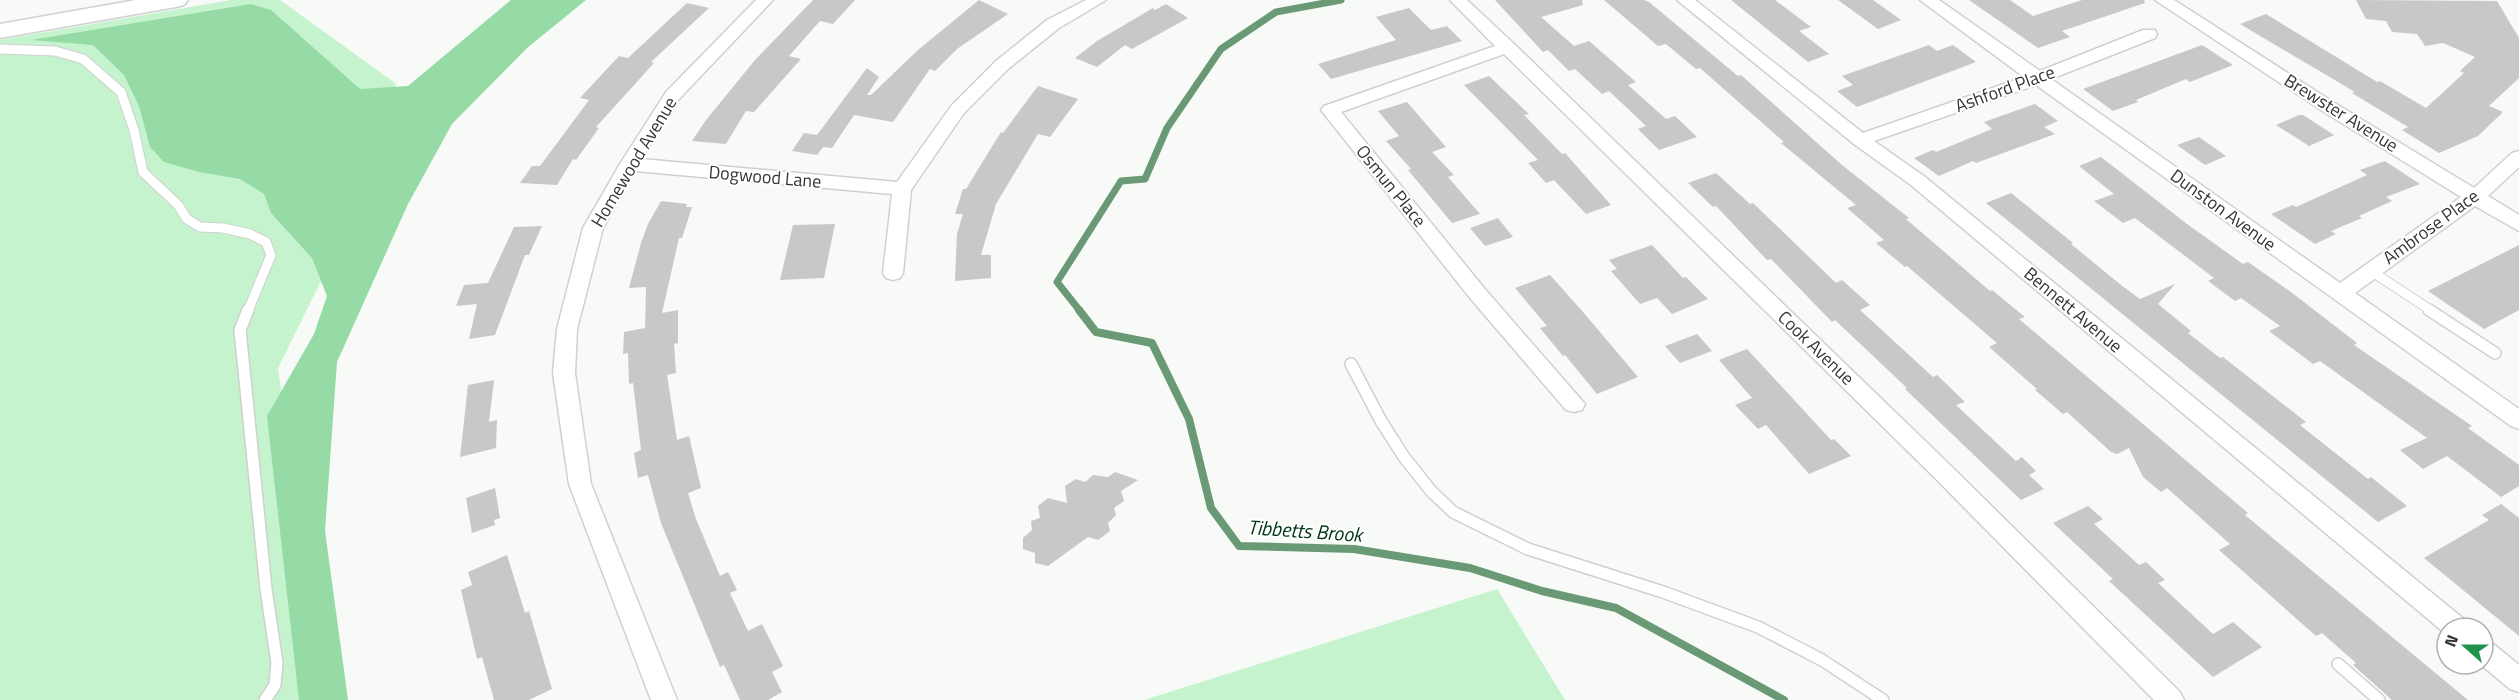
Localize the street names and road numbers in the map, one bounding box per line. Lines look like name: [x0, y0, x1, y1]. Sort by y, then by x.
street label: Ashford Place: [1951, 58, 2058, 119]
street label: Brewster Avenue: [2279, 67, 2404, 158]
street label: Homewood Avenue: [584, 91, 683, 232]
street label: Osmun Place: [1350, 139, 1433, 233]
street label: Dogwood Lane: [708, 158, 822, 195]
street label: Dunston Avenue: [2165, 162, 2282, 257]
street label: Ambrose Place: [2377, 182, 2484, 271]
street label: Bennett Avenue: [2018, 260, 2129, 359]
street label: Cook Avenue: [1772, 304, 1861, 391]

